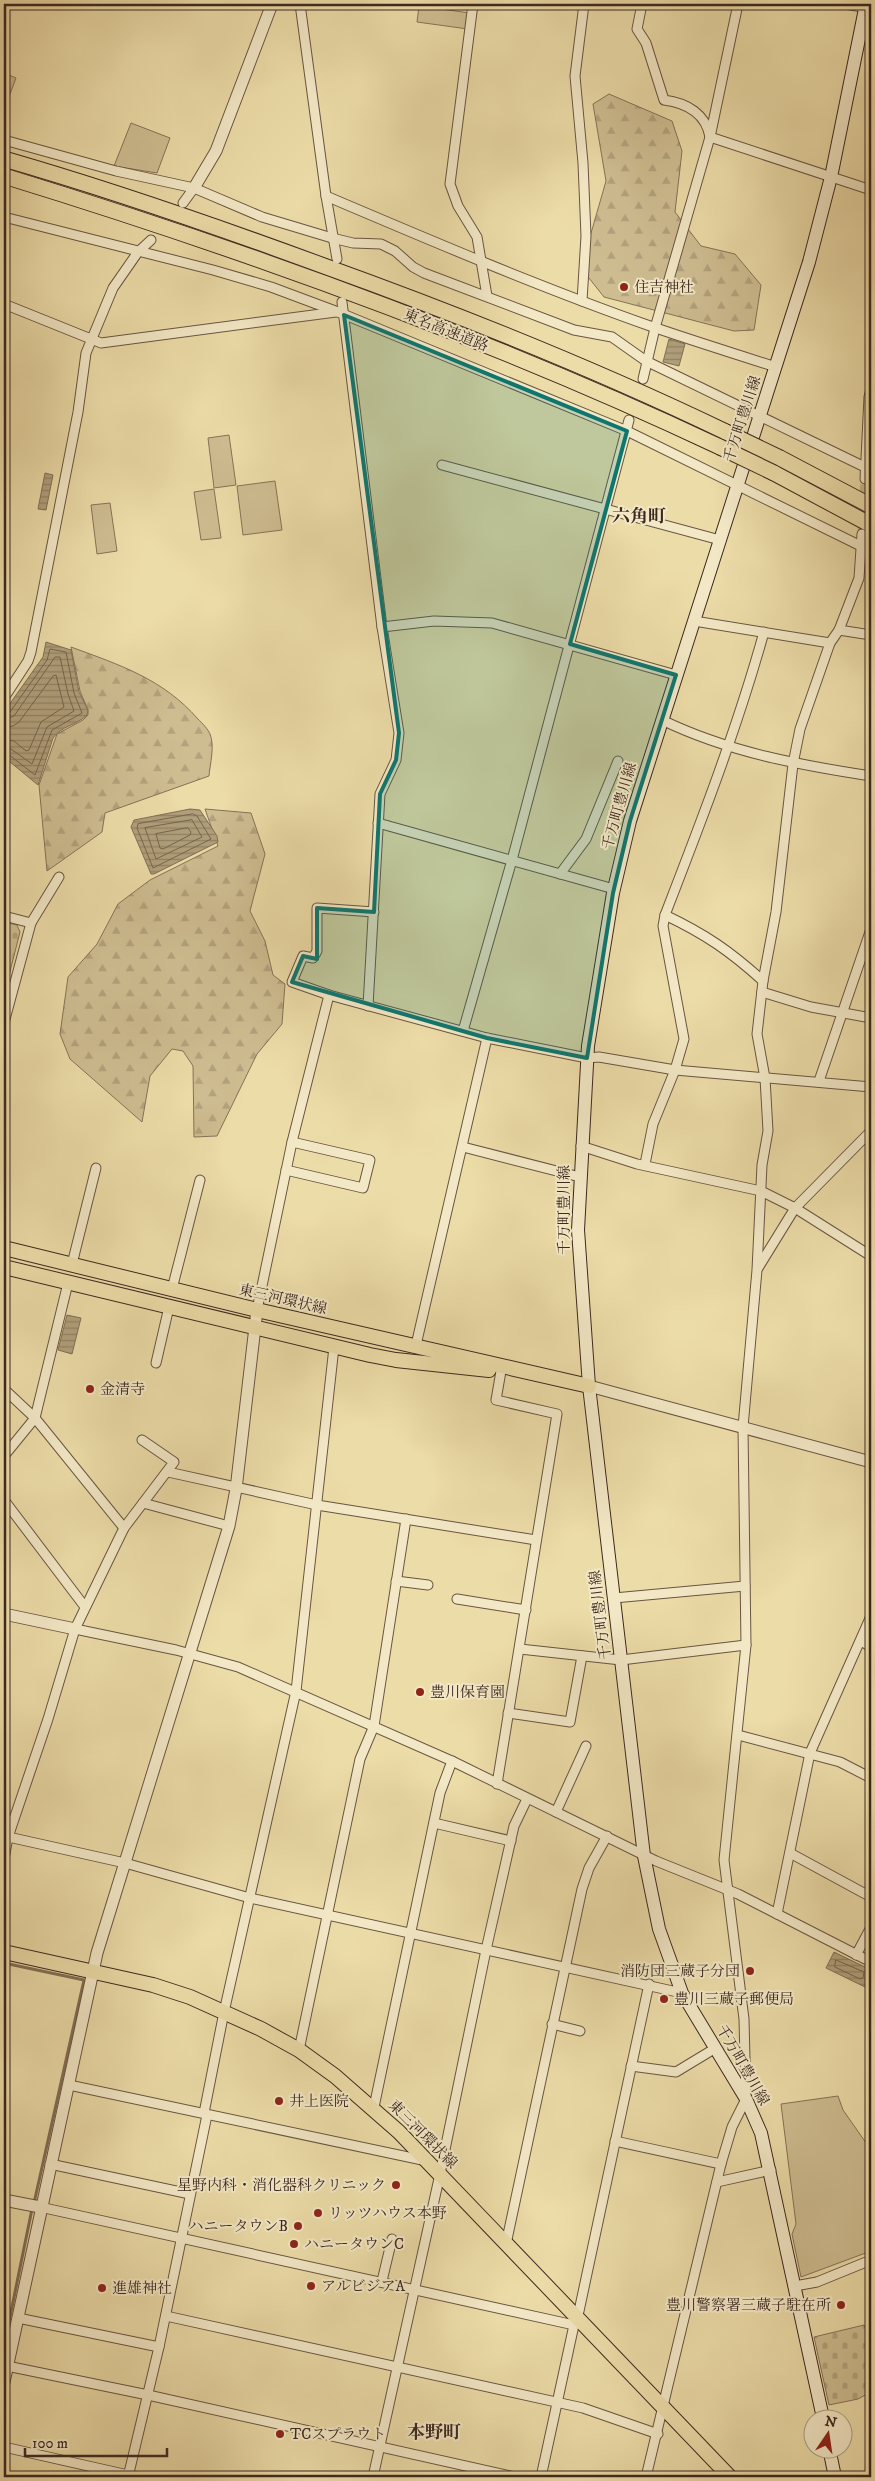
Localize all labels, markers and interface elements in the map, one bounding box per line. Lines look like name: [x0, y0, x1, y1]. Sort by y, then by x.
place label: 住吉神社: [634, 278, 694, 297]
marker: 住吉神社: [618, 281, 630, 293]
street label: 東名高速道路: [401, 305, 491, 356]
street label: 千万町豊川線: [720, 373, 765, 465]
district label: 六角町: [612, 506, 666, 528]
street label: 千万町豊川線: [598, 760, 641, 852]
street label: 千万町豊川線: [555, 1165, 574, 1255]
street label: 東三河環状線: [237, 1280, 329, 1319]
place label: 金清寺: [100, 1380, 145, 1399]
marker: 金清寺: [84, 1383, 96, 1395]
street label: 千万町豊川線: [586, 1569, 615, 1661]
place label: 豊川保育園: [430, 1683, 505, 1702]
marker: 豊川保育園: [414, 1686, 426, 1698]
place label: 消防団三蔵子分団: [620, 1962, 740, 1981]
marker: 消防団三蔵子分団: [744, 1965, 756, 1977]
place label: 豊川三蔵子郵便局: [674, 1990, 794, 2009]
marker: 豊川三蔵子郵便局: [658, 1993, 670, 2005]
street label: 千万町豊川線: [712, 2022, 773, 2109]
place label: 井上医院: [289, 2092, 349, 2111]
marker: 井上医院: [273, 2095, 285, 2107]
street label: 東三河環状線: [384, 2096, 461, 2173]
place label: 星野内科・消化器科クリニック: [177, 2176, 386, 2195]
marker: 星野内科・消化器科クリニック: [390, 2179, 402, 2191]
place label: リッツハウス本野: [328, 2204, 447, 2223]
marker: リッツハウス本野: [312, 2207, 324, 2219]
place label: ハニータウンB: [189, 2217, 288, 2236]
marker: ハニータウンB: [292, 2220, 304, 2232]
place label: ハニータウンC: [304, 2235, 404, 2254]
marker: ハニータウンC: [288, 2238, 300, 2250]
place label: アルビジアA: [321, 2277, 405, 2296]
place label: 進雄神社: [112, 2279, 172, 2298]
marker: アルビジアA: [305, 2280, 317, 2292]
marker: 進雄神社: [96, 2282, 108, 2294]
place label: 豊川警察署三蔵子駐在所: [666, 2296, 831, 2315]
marker: 豊川警察署三蔵子駐在所: [835, 2299, 847, 2311]
north arrow: [802, 2408, 852, 2458]
text: N: [823, 2412, 839, 2432]
district label: 本野町: [407, 2422, 461, 2444]
place label: TCスプラウト: [290, 2425, 386, 2444]
scale bar: [25, 2426, 168, 2458]
marker: TCスプラウト: [274, 2428, 286, 2440]
text: 100 m: [32, 2434, 68, 2453]

